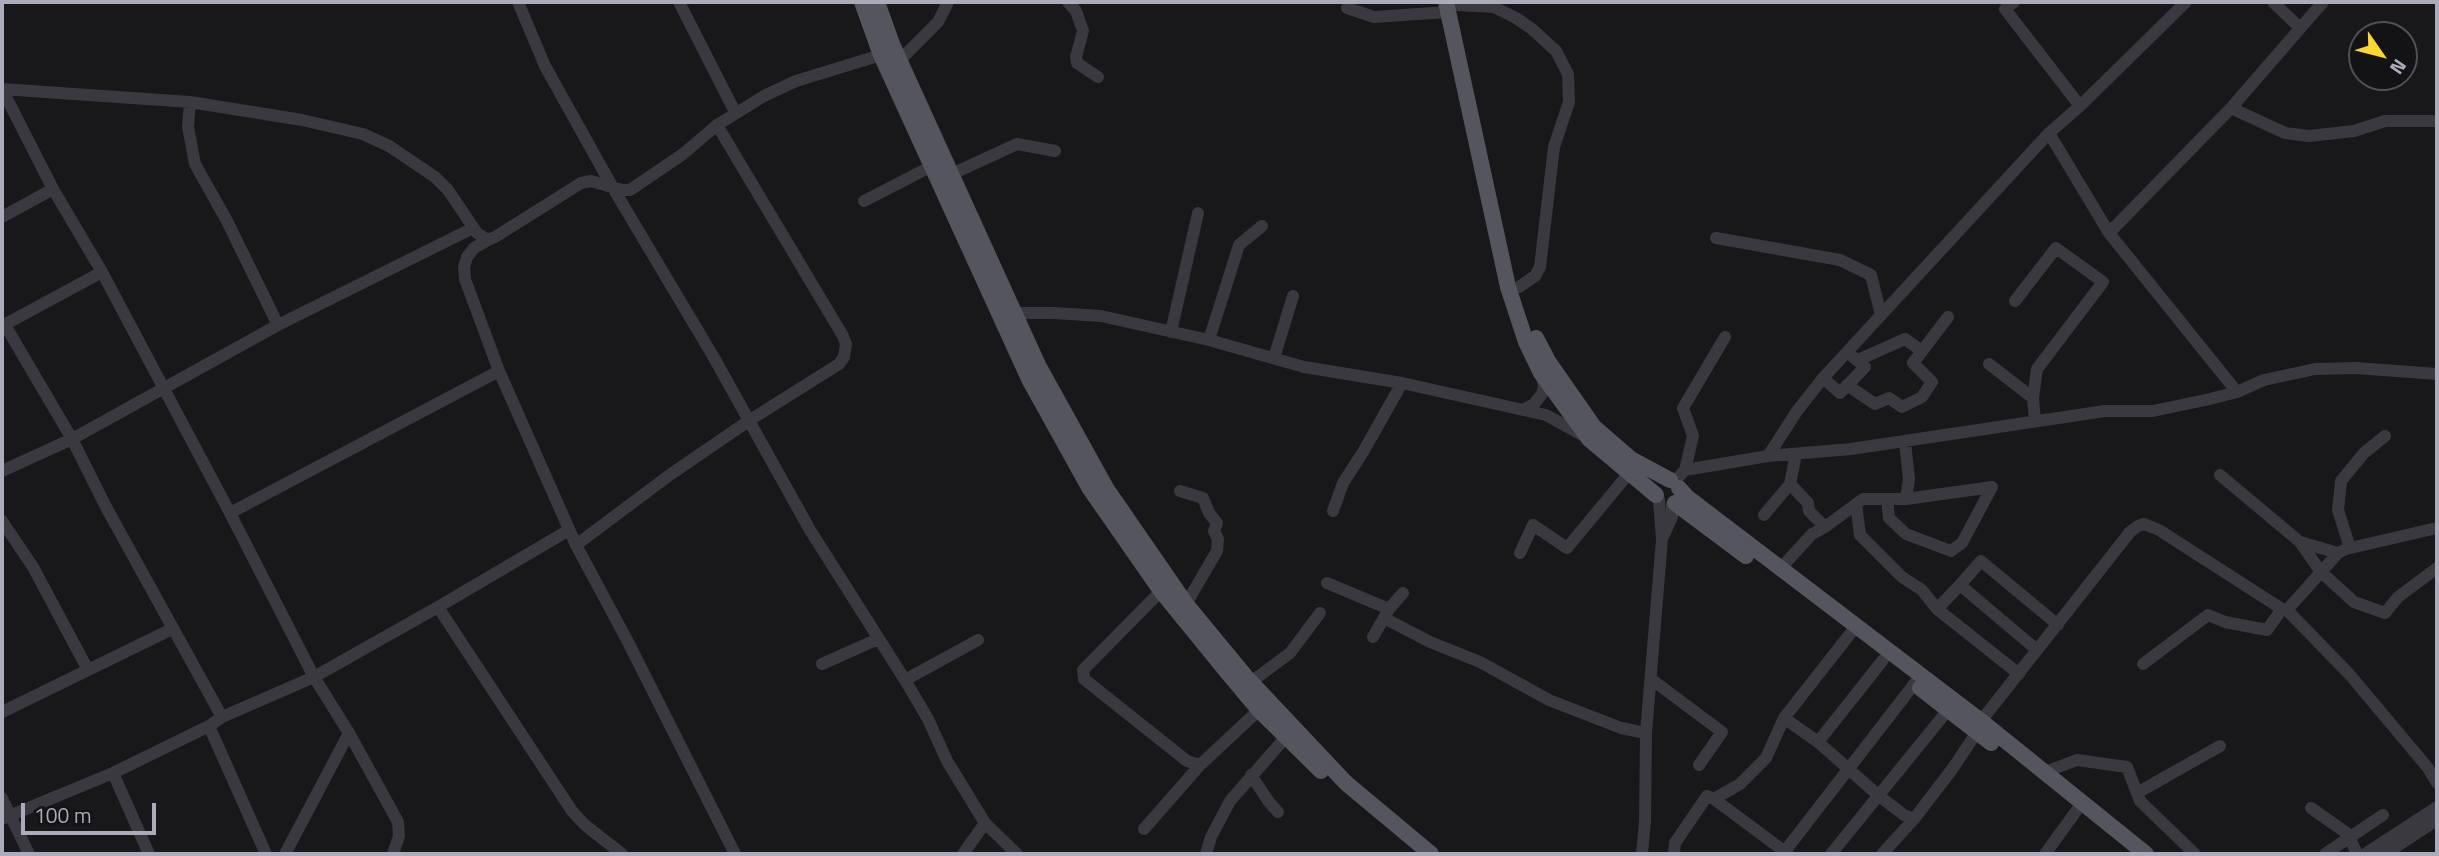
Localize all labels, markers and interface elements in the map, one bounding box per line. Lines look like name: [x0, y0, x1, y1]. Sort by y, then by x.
north arrow: [2348, 21, 2418, 91]
text: N: [2383, 53, 2415, 81]
scale bar: [24, 790, 159, 834]
text: 100 m: [34, 799, 91, 831]

